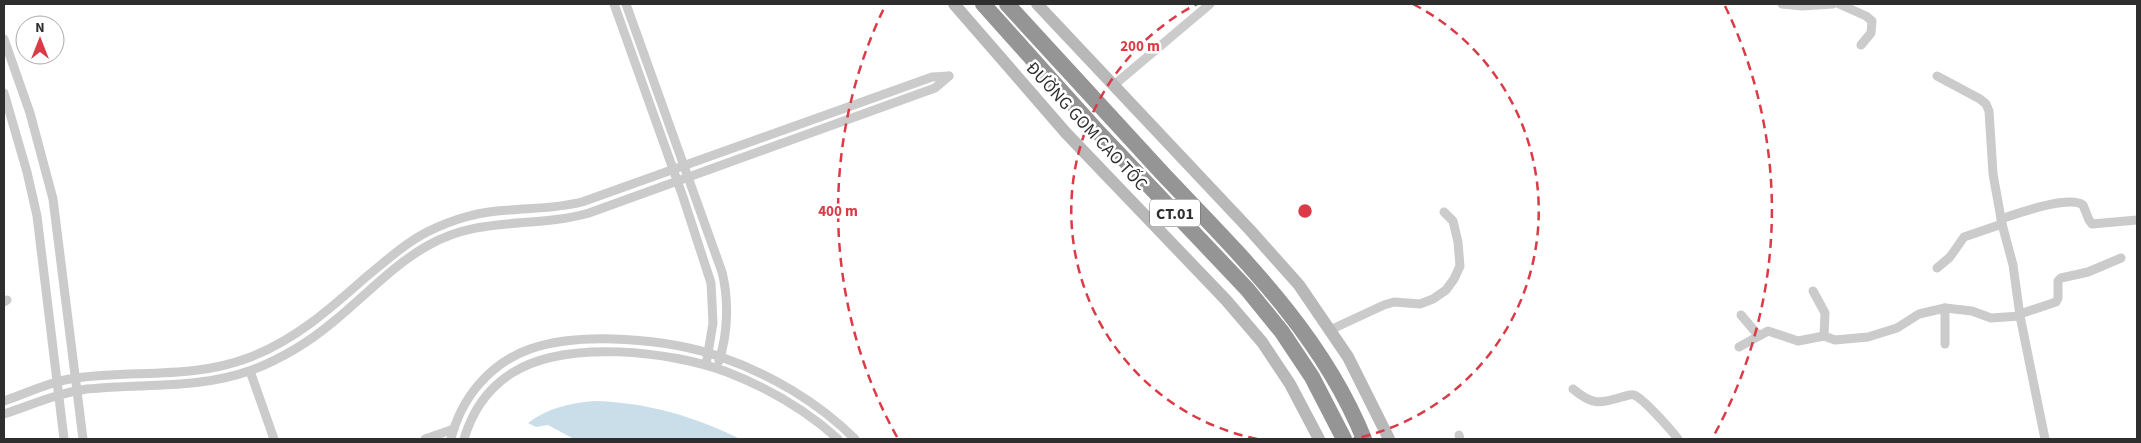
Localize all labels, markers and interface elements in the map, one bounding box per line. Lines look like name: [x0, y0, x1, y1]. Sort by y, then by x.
north arrow: [15, 15, 65, 65]
text: N: [35, 18, 45, 38]
text: 200 m: [1120, 36, 1160, 57]
street label: ĐƯỜNG GOM CAO TỐC: [1020, 56, 1153, 196]
road number: CT.01: [1150, 200, 1200, 227]
text: 400 m: [818, 201, 858, 222]
centre of rings: [1296, 202, 1314, 220]

